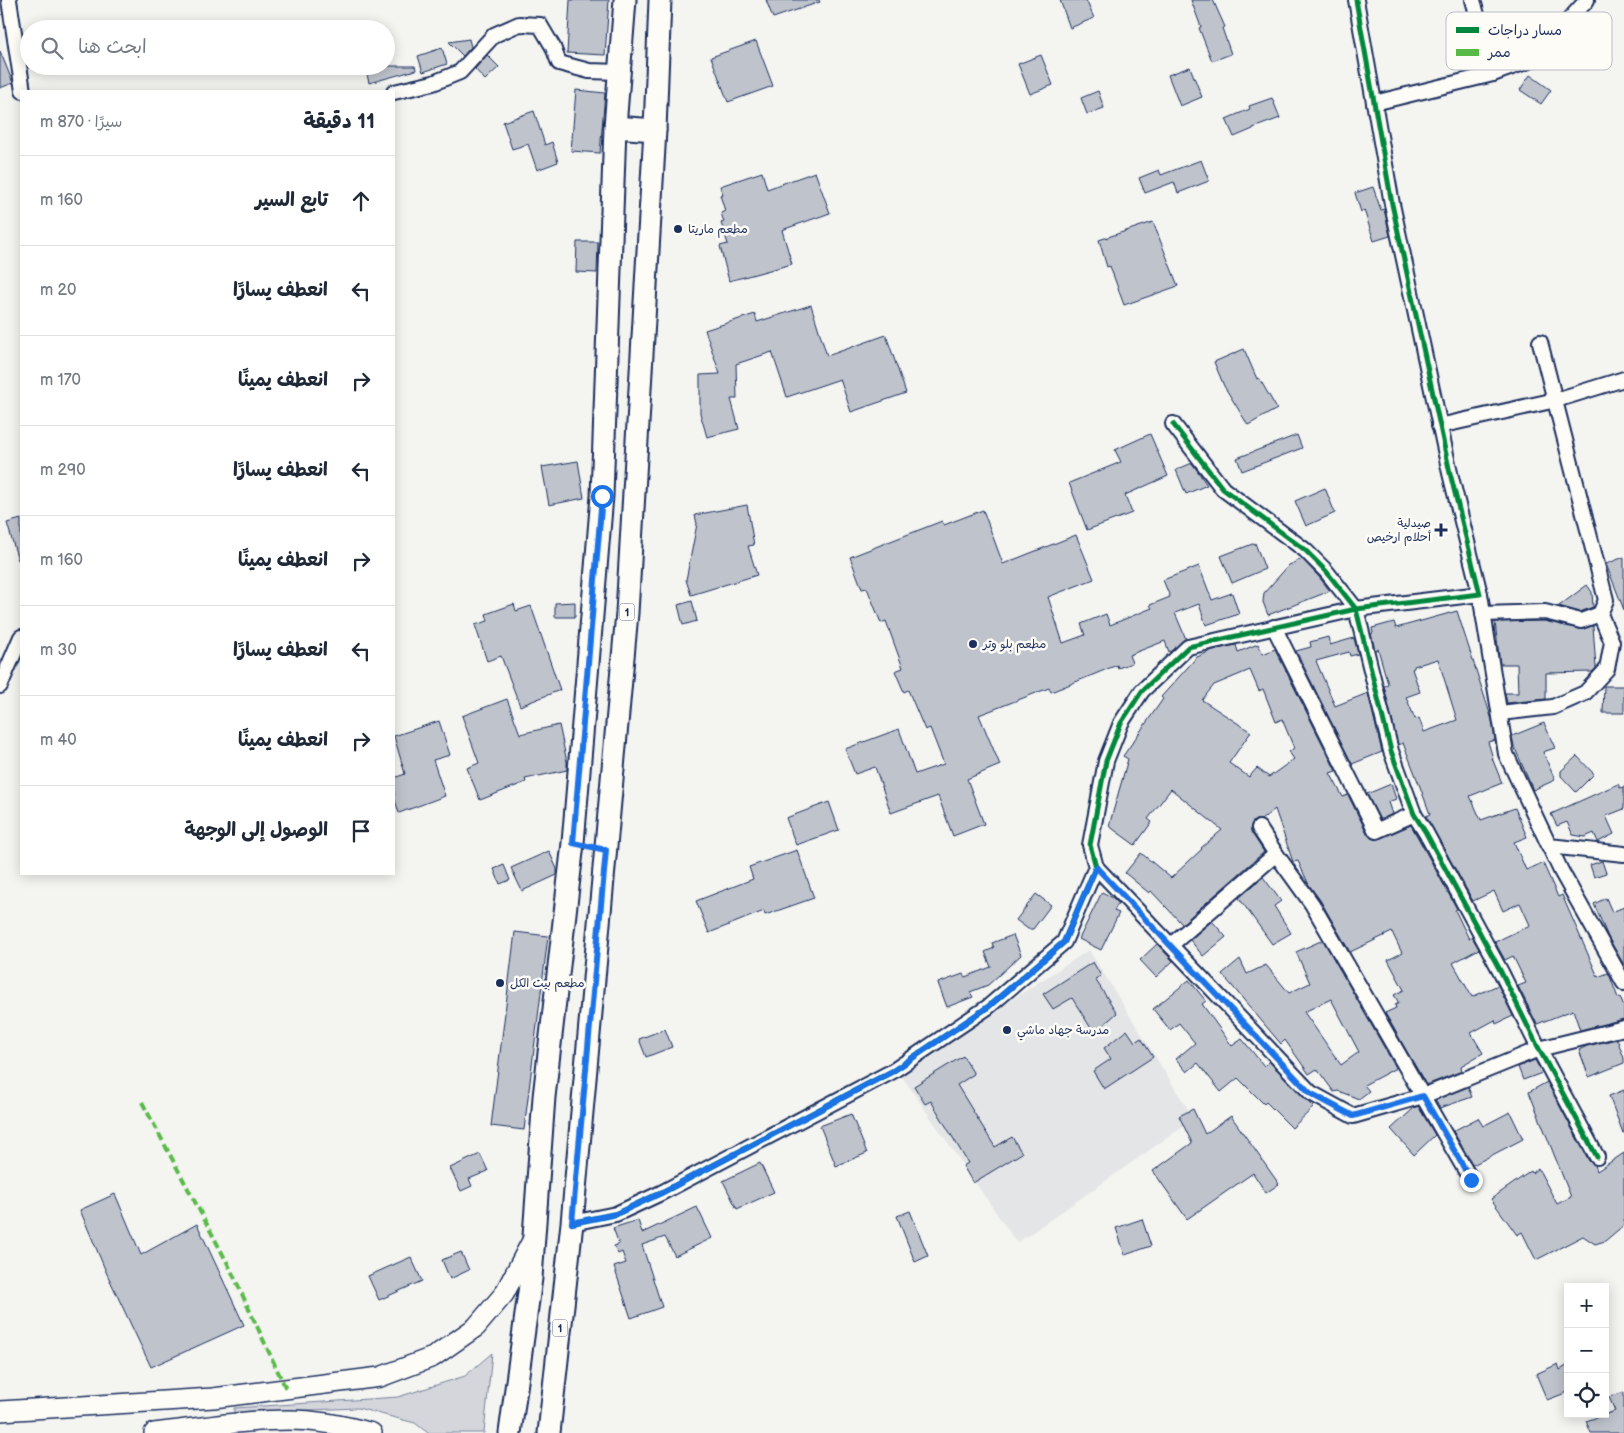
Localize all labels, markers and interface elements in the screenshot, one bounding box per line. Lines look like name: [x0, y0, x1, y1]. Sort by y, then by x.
legend: [1446, 12, 1612, 70]
search box: [20, 20, 395, 75]
text: مسار دراجات: [1488, 22, 1562, 39]
icon: search: [38, 34, 66, 62]
text: ابحث هنا: [78, 36, 147, 59]
text: ممر: [1487, 44, 1511, 61]
text: 11 دقيقة: [303, 109, 375, 134]
text: سيرًا · 870 m: [40, 113, 122, 132]
icon: ahead: [347, 187, 375, 215]
text: تابع السير: [255, 189, 328, 212]
text: 160 m: [40, 191, 83, 210]
place label: مطعم ماريتا: [688, 222, 748, 238]
marker: مطعم ماريتا: [672, 223, 684, 235]
icon: left: [347, 277, 375, 305]
text: انعطف يسارًا: [233, 279, 328, 302]
text: 20 m: [40, 281, 76, 300]
icon: right: [347, 367, 375, 395]
text: انعطف يمينًا: [238, 369, 328, 392]
text: 170 m: [40, 371, 81, 390]
icon: left: [347, 457, 375, 485]
text: انعطف يسارًا: [233, 459, 328, 482]
text: 290 m: [40, 461, 86, 480]
route start: [591, 485, 614, 508]
place label: صيدلية أحلام ارخيص: [1367, 516, 1431, 546]
marker: صيدلية أحلام ارخيص: [1435, 524, 1447, 536]
icon: right: [347, 547, 375, 575]
text: انعطف يمينًا: [238, 549, 328, 572]
text: 160 m: [40, 551, 83, 570]
road number: 1: [620, 604, 634, 620]
icon: left: [347, 637, 375, 665]
place label: مطعم بلو وتر: [982, 637, 1046, 653]
marker: مطعم بلو وتر: [967, 638, 979, 650]
text: انعطف يسارًا: [233, 639, 328, 662]
text: 30 m: [40, 641, 77, 660]
icon: right: [347, 727, 375, 755]
text: انعطف يمينًا: [238, 729, 328, 752]
text: 40 m: [40, 731, 77, 750]
icon: arrive: [347, 817, 375, 845]
text: الوصول إلى الوجهة: [184, 819, 328, 842]
place label: مطعم بيت الكل: [510, 976, 585, 992]
marker: مطعم بيت الكل: [494, 977, 506, 989]
place label: مدرسة جهاد ماشي: [1017, 1023, 1109, 1041]
marker: مدرسة جهاد ماشي: [1001, 1024, 1013, 1036]
route end: [1460, 1169, 1483, 1192]
map controls: [1564, 1283, 1609, 1418]
button: +: [1564, 1283, 1609, 1328]
road number: 1: [552, 1320, 568, 1336]
button: −: [1564, 1328, 1609, 1373]
button: locate: [1564, 1373, 1609, 1418]

